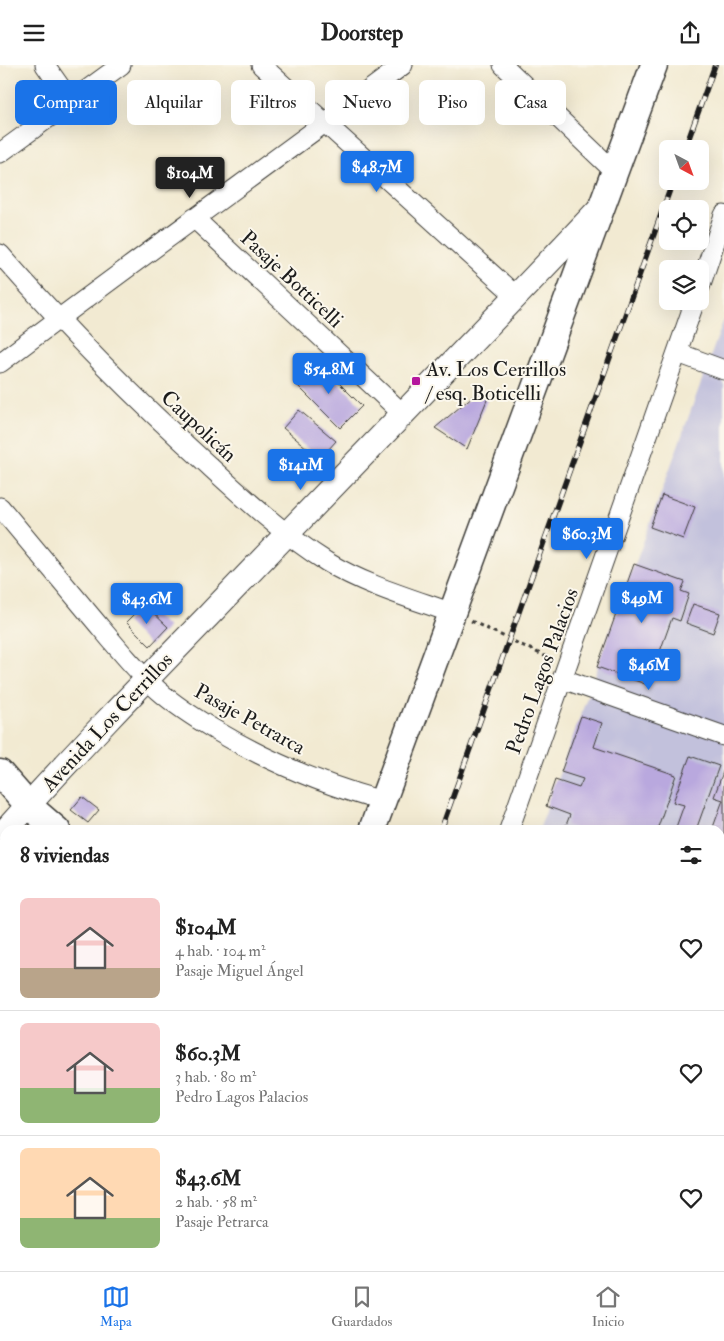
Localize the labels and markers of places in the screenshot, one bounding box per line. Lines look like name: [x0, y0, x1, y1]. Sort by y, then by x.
pin: $48.7M: [336, 151, 418, 193]
pin: $104M: [155, 157, 225, 199]
pin: $54.8M: [288, 353, 370, 395]
place label: Av. Los Cerrillos / esq. Boticelli: [424, 356, 566, 407]
marker: Av. Los Cerrillos / esq. Boticelli: [410, 375, 422, 387]
pin: $141M: [266, 449, 336, 491]
pin: $60.3M: [546, 517, 628, 560]
pin: $49M: [612, 581, 672, 624]
pin: $43.6M: [106, 583, 188, 625]
pin: $46M: [619, 649, 679, 691]

